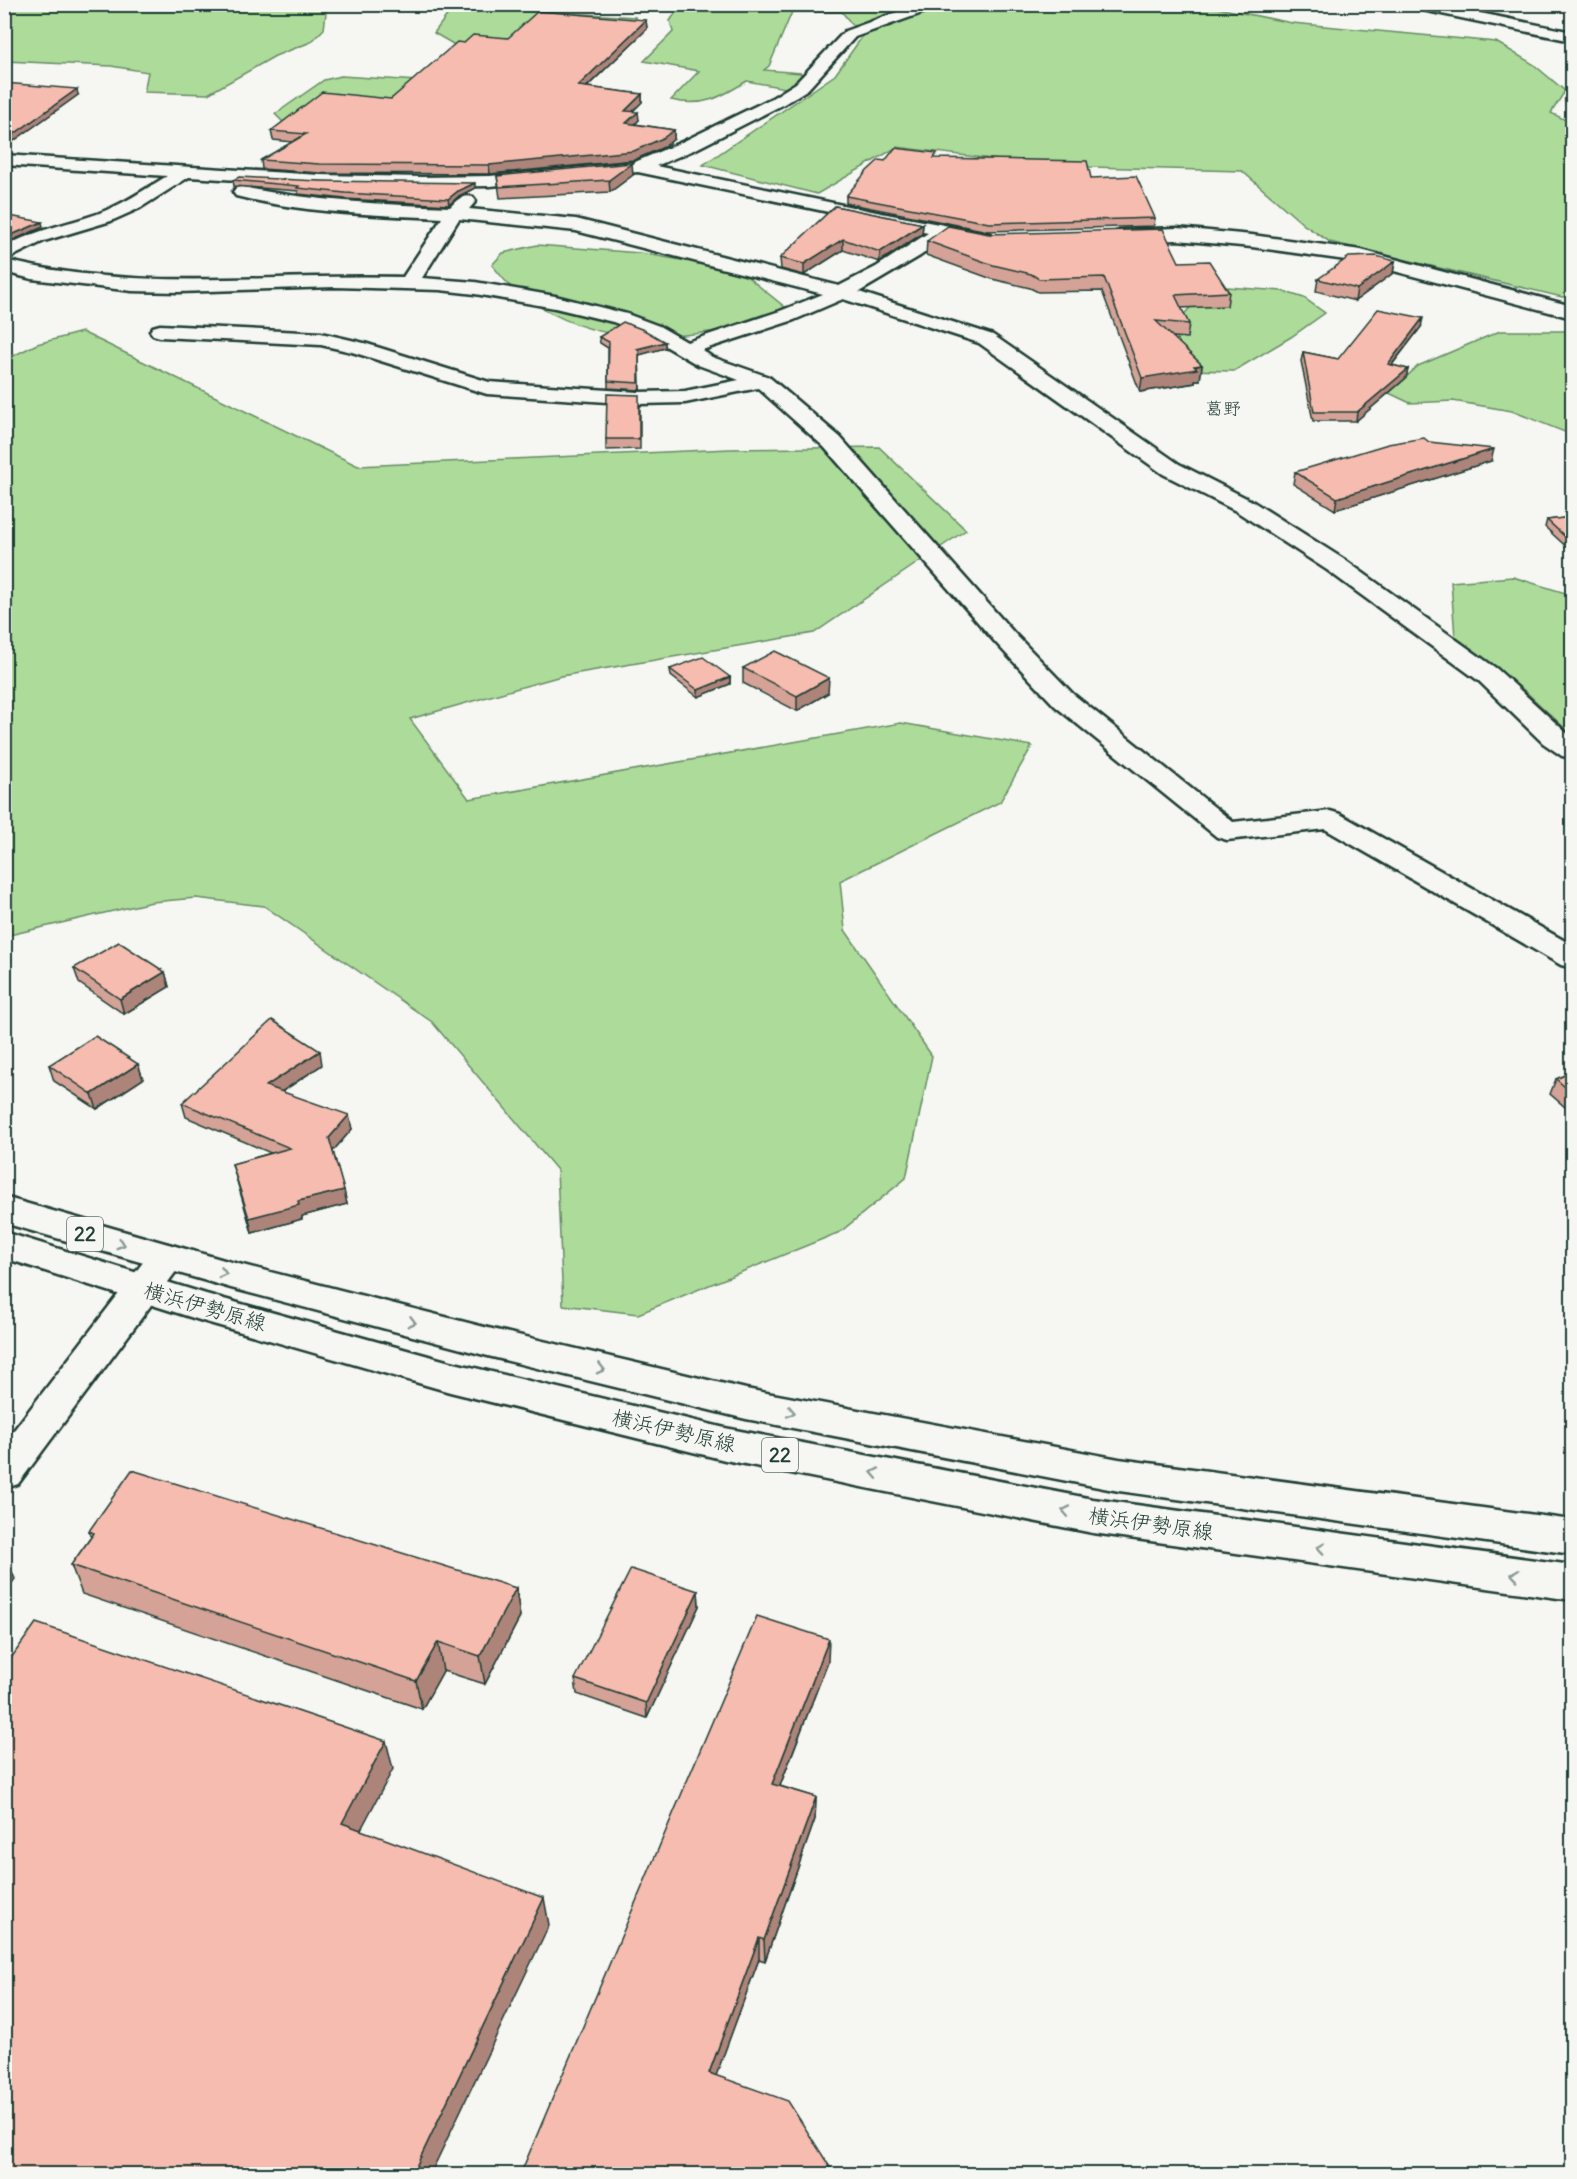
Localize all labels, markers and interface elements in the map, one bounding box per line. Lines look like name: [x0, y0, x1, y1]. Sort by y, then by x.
district label: 葛野: [1205, 397, 1241, 420]
road number: 22: [67, 1217, 103, 1251]
one-way arrow: [115, 1237, 126, 1249]
one-way arrow: [218, 1265, 228, 1278]
street label: 横浜伊勢原線: [141, 1276, 269, 1337]
one-way arrow: [406, 1314, 416, 1327]
one-way arrow: [596, 1361, 606, 1374]
street label: 横浜伊勢原線: [610, 1403, 739, 1458]
one-way arrow: [786, 1406, 796, 1418]
road number: 22: [762, 1438, 798, 1472]
one-way arrow: [870, 1467, 880, 1480]
street label: 横浜伊勢原線: [1087, 1501, 1215, 1546]
one-way arrow: [1061, 1505, 1071, 1518]
one-way arrow: [1317, 1542, 1326, 1555]
one-way arrow: [1510, 1569, 1519, 1581]

